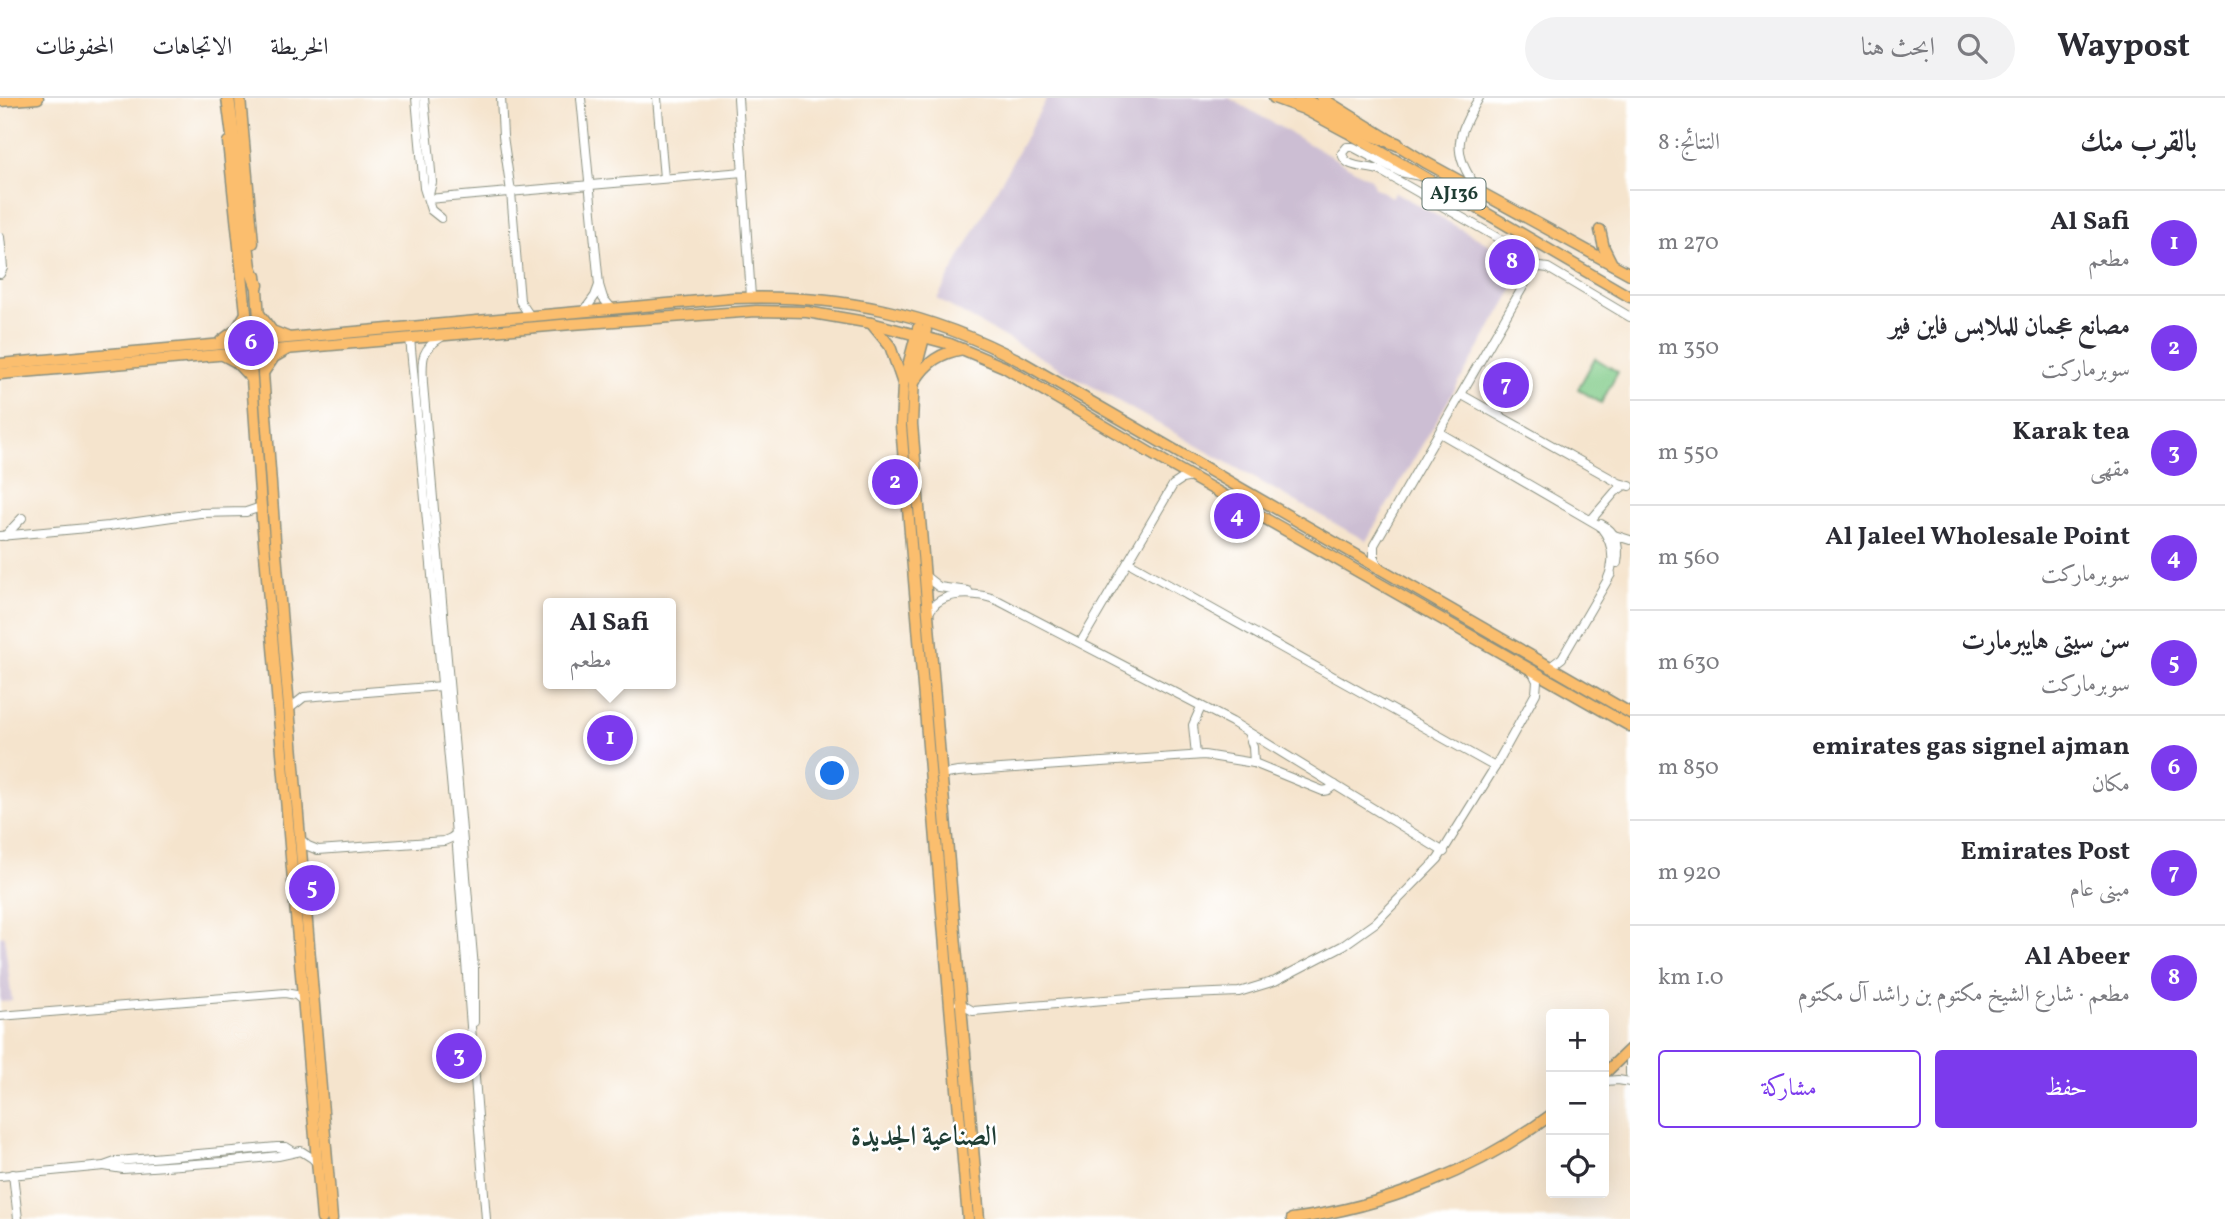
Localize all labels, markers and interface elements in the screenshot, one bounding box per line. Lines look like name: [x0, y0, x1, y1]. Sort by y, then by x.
search box: [1525, 17, 2015, 80]
text: Waypost: [2057, 25, 2190, 71]
icon: search: [1953, 29, 1991, 67]
text: ابحث هنا: [1861, 30, 1935, 66]
text: المحفوظات: [35, 31, 114, 65]
text: الاتجاهات: [152, 31, 232, 65]
text: الخريطة: [270, 31, 329, 65]
text: بالقرب منك: [2080, 122, 2197, 164]
text: النتائج: 8: [1658, 127, 1720, 159]
road number: AJ136: [1422, 178, 1486, 209]
text: Al Safi: [2050, 204, 2130, 240]
text: 270 m: [1658, 227, 1719, 259]
text: 1: [2169, 227, 2179, 259]
pin: 8: [1489, 236, 1535, 288]
text: مطعم: [2088, 244, 2130, 276]
text: مصانع عجمان للملابس فاين فير: [1889, 309, 2130, 345]
pin: 6: [228, 317, 274, 369]
text: 350 m: [1658, 332, 1719, 364]
text: 2: [2168, 332, 2180, 364]
text: سوبرماركت: [2041, 354, 2130, 386]
pin: 7: [1483, 359, 1529, 411]
text: Karak tea: [2012, 414, 2130, 450]
text: 550 m: [1658, 437, 1718, 469]
text: 3: [2168, 437, 2180, 469]
text: مقهى: [2090, 454, 2130, 486]
pin: 2: [872, 456, 918, 508]
pin: 4: [1214, 490, 1260, 542]
text: Al Jaleel Wholesale Point: [1825, 519, 2130, 555]
text: 560 m: [1658, 542, 1720, 574]
text: 4: [2167, 542, 2181, 574]
text: سوبرماركت: [2041, 559, 2130, 591]
popup: [543, 598, 676, 689]
text: Al Safi: [570, 605, 649, 641]
text: سن سیتی ہایبرمارت: [1961, 624, 2130, 660]
text: مطعم: [570, 645, 612, 677]
text: 630 m: [1658, 647, 1719, 679]
text: 5: [2168, 647, 2180, 679]
text: سوبرماركت: [2041, 669, 2130, 701]
pin: 1: [587, 712, 633, 764]
text: emirates gas signel ajman: [1812, 729, 2130, 765]
text: 850 m: [1658, 752, 1719, 784]
text: 6: [2168, 752, 2180, 784]
your location: [815, 756, 849, 790]
text: مكان: [2091, 769, 2130, 801]
text: Emirates Post: [1961, 834, 2130, 870]
text: 920 m: [1658, 857, 1721, 889]
text: 7: [2169, 857, 2180, 889]
pin: 5: [289, 862, 335, 914]
text: مبنى عام: [2069, 874, 2130, 906]
text: Al Abeer: [2024, 939, 2130, 975]
text: 1.0 km: [1658, 962, 1724, 994]
text: 8: [2168, 962, 2180, 994]
text: مطعم · شارع الشيخ مكتوم بن راشد آل مكتوم: [1797, 979, 2130, 1011]
map controls: [1546, 1009, 1609, 1198]
button: +: [1546, 1009, 1609, 1072]
pin: 3: [436, 1030, 482, 1082]
button: مشاركة: [1658, 1050, 1921, 1128]
button: حفظ: [1935, 1050, 2197, 1128]
button: −: [1546, 1072, 1609, 1135]
district label: الصناعية الجديدة: [851, 1118, 997, 1157]
button: locate: [1546, 1135, 1609, 1198]

